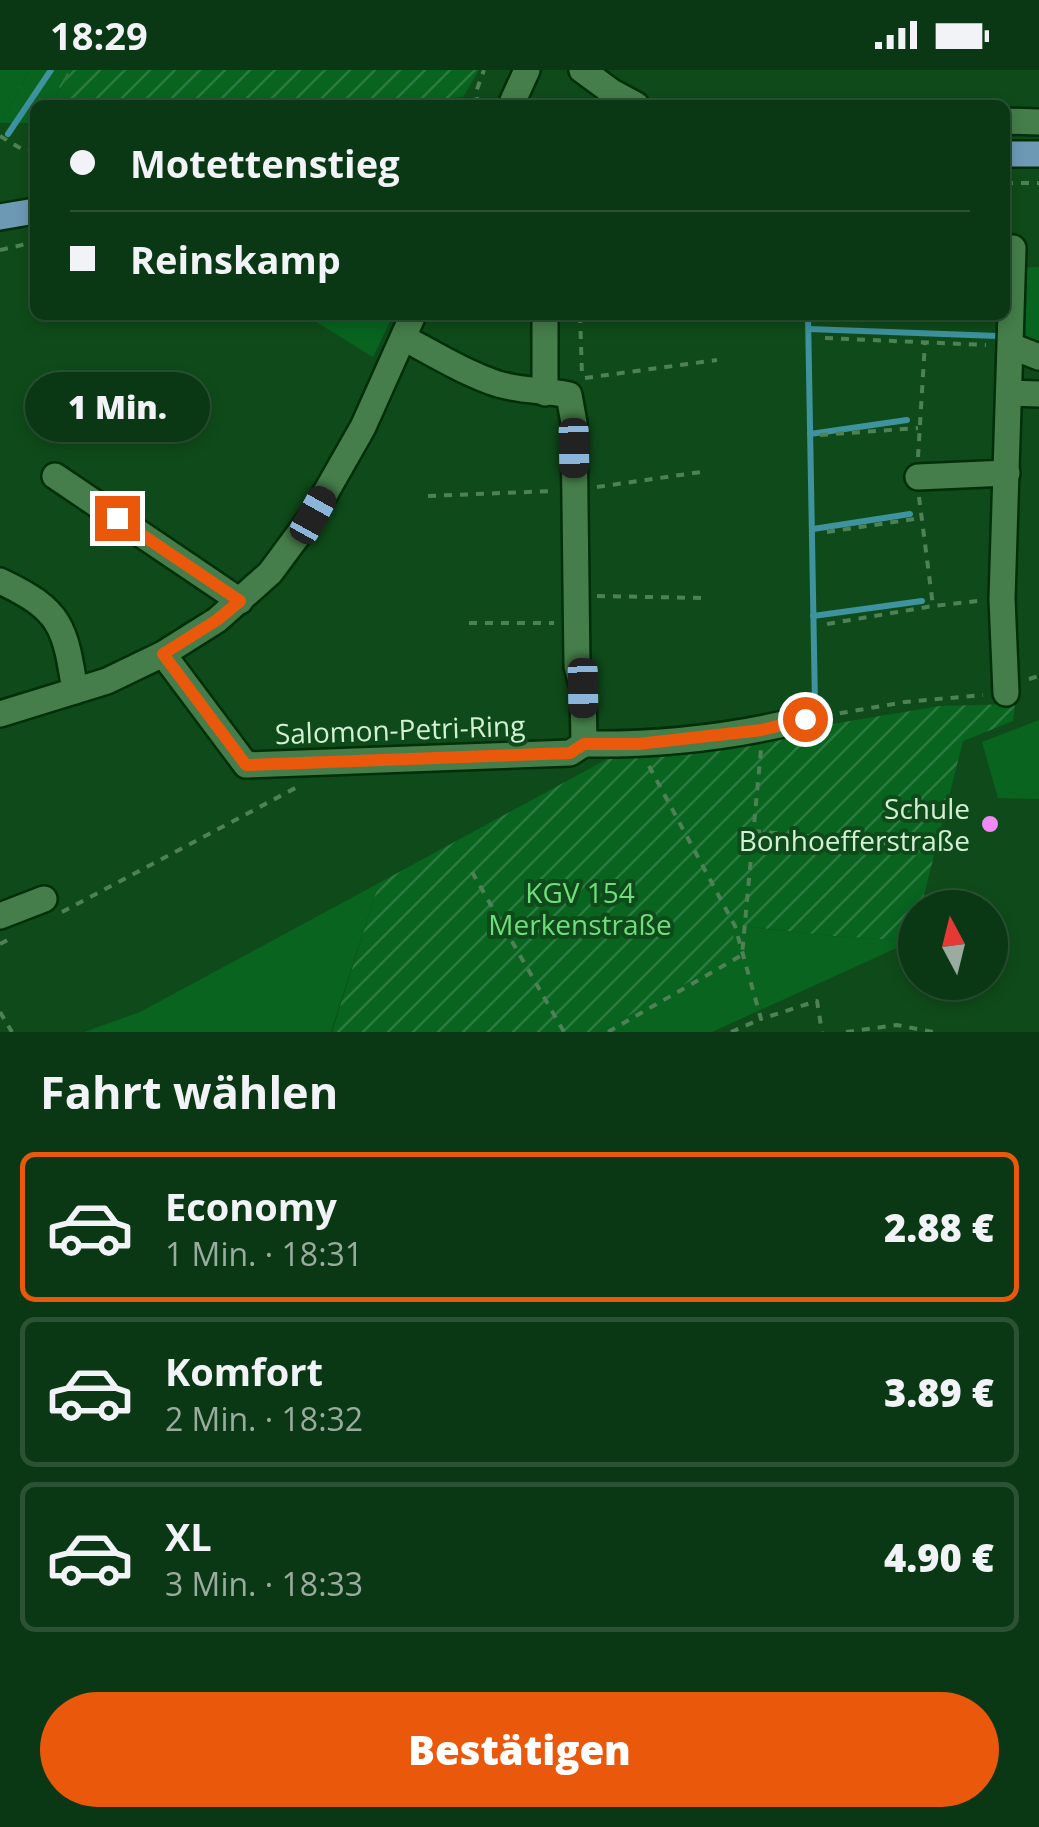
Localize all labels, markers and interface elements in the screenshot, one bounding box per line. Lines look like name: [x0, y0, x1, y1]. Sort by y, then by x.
text: 18:29: [50, 9, 148, 61]
text: Motettenstieg: [130, 137, 400, 189]
text: Reinskamp: [130, 233, 341, 285]
callout: 1 Min.: [24, 373, 210, 443]
text: 1 Min.: [68, 385, 167, 428]
car: [558, 418, 590, 478]
car: [285, 481, 341, 549]
route end: [95, 496, 140, 541]
car: [567, 658, 599, 718]
route start: [783, 697, 828, 742]
street label: Salomon-Petri-Ring: [274, 706, 526, 752]
place label: Schule Bonhoefferstraße: [739, 789, 970, 859]
marker: Schule Bonhoefferstraße: [979, 813, 1001, 835]
park label: KGV 154 Merkenstraße: [488, 873, 672, 943]
north arrow: [898, 890, 1008, 1000]
map controls: [898, 890, 1008, 1000]
text: Fahrt wählen: [40, 1061, 338, 1122]
text: Economy: [165, 1180, 337, 1232]
icon: car: [45, 1182, 135, 1272]
text: 2.88 €: [884, 1201, 994, 1253]
text: 1 Min. · 18:31: [165, 1232, 363, 1275]
text: Komfort: [165, 1345, 323, 1397]
icon: car: [45, 1347, 135, 1437]
text: 3.89 €: [884, 1366, 994, 1418]
text: 2 Min. · 18:32: [165, 1397, 363, 1440]
text: XL: [165, 1510, 212, 1562]
icon: car: [45, 1512, 135, 1602]
text: 4.90 €: [884, 1531, 994, 1583]
text: 3 Min. · 18:33: [165, 1562, 363, 1605]
button: Bestätigen: [40, 1692, 999, 1807]

